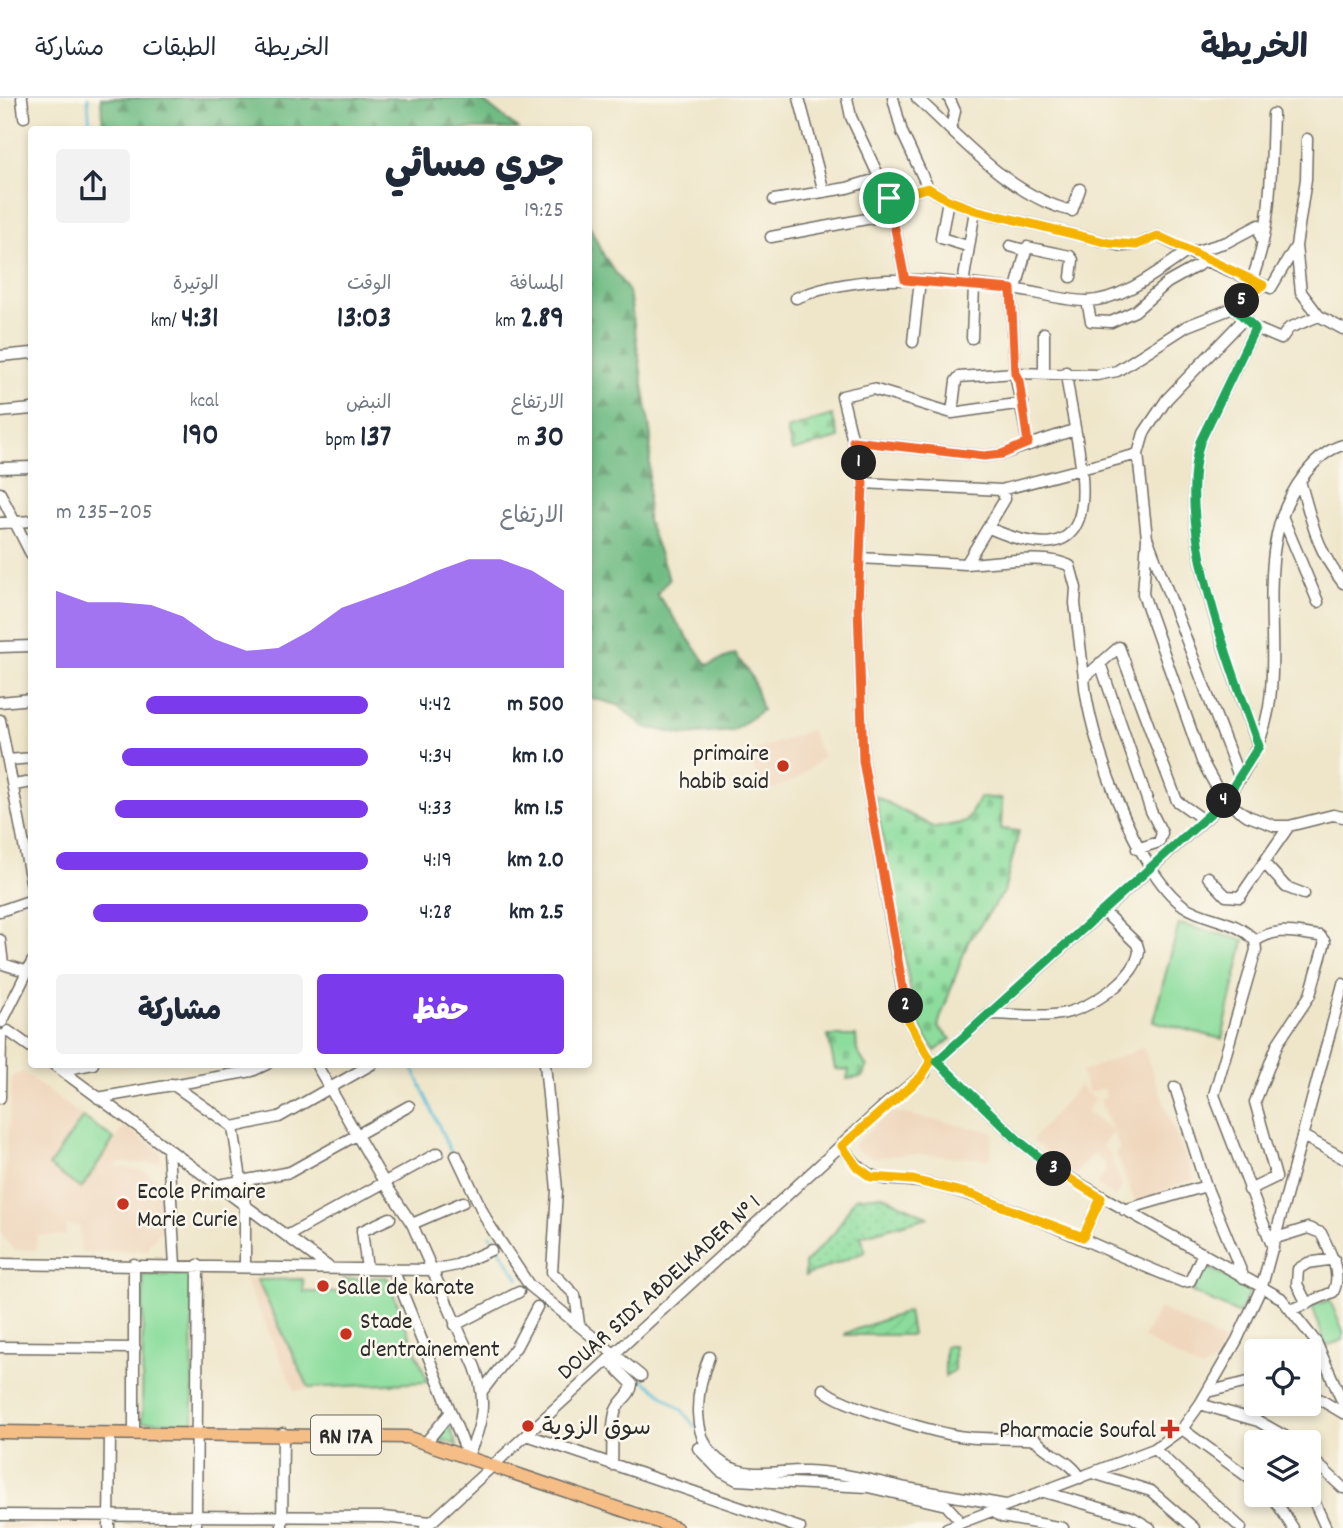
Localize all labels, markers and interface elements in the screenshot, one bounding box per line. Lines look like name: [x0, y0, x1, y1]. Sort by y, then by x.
text: الخريطة: [1201, 27, 1308, 74]
text: مشاركة: [35, 33, 104, 67]
text: الطبقات: [142, 33, 217, 67]
text: الخريطة: [255, 33, 329, 67]
text: جري مسائي: [385, 141, 564, 196]
button: share: [56, 149, 130, 223]
pin: [859, 168, 919, 228]
icon: arrive: [870, 179, 908, 217]
text: 19:25: [524, 195, 564, 228]
text: الوتيرة: [173, 272, 219, 299]
text: الوقت: [347, 272, 391, 299]
text: المسافة: [510, 272, 564, 299]
pin: 5: [1224, 284, 1260, 318]
text: 5: [1237, 287, 1246, 314]
text: 4:31: [181, 299, 219, 342]
text: 13:03: [337, 299, 391, 342]
text: 2.89: [520, 299, 564, 342]
text: /km: [151, 309, 181, 336]
text: km: [495, 309, 520, 336]
text: kcal: [190, 389, 219, 416]
text: النبض: [346, 391, 391, 418]
text: الارتفاع: [511, 391, 564, 418]
text: 190: [182, 416, 219, 459]
text: 137: [360, 418, 391, 461]
text: 30: [534, 418, 564, 461]
text: bpm: [326, 428, 360, 455]
text: m: [517, 428, 534, 455]
pin: 1: [842, 446, 876, 480]
text: 1: [856, 449, 861, 476]
text: 205–235 m: [56, 497, 153, 530]
text: الارتفاع: [500, 501, 564, 534]
text: 4:42: [419, 689, 452, 722]
text: 500 m: [507, 689, 564, 722]
place label: primaire habib said: [679, 738, 769, 800]
text: 4:34: [419, 741, 452, 774]
text: 1.0 km: [512, 741, 564, 774]
marker: primaire habib said: [775, 758, 791, 774]
pin: 4: [1206, 784, 1242, 818]
text: 4: [1220, 787, 1227, 814]
text: 4:33: [418, 793, 452, 826]
text: 1.5 km: [514, 793, 564, 826]
text: 4:19: [423, 845, 452, 878]
text: 2.0 km: [507, 845, 564, 878]
text: 4:28: [419, 897, 452, 930]
text: 2.5 km: [509, 897, 564, 930]
button: مشاركة: [56, 974, 303, 1054]
button: حفظ: [317, 974, 564, 1054]
pin: 2: [888, 988, 923, 1024]
text: 2: [901, 992, 910, 1019]
pin: 3: [1036, 1152, 1072, 1186]
text: 3: [1049, 1155, 1058, 1182]
place label: Ecole Primaire Marie Curie: [137, 1176, 266, 1238]
street label: DOUAR SIDI ABDELKADER N° 1: [551, 1187, 769, 1389]
marker: Ecole Primaire Marie Curie: [115, 1196, 131, 1212]
place label: Salle de karate: [337, 1272, 474, 1306]
marker: Salle de karate: [315, 1278, 331, 1294]
place label: Stade d'entrainement: [360, 1306, 500, 1368]
marker: Stade d'entrainement: [338, 1326, 354, 1342]
map controls: [1244, 1339, 1321, 1507]
button: locate: [1244, 1339, 1321, 1416]
place label: سوق الزوية: [542, 1412, 651, 1446]
place label: Pharmacie Soufal: [999, 1415, 1156, 1449]
road number: RN 17A: [311, 1416, 381, 1454]
marker: سوق الزوية: [520, 1418, 536, 1434]
marker: Pharmacie Soufal: [1162, 1421, 1178, 1437]
button: layers: [1244, 1430, 1321, 1507]

